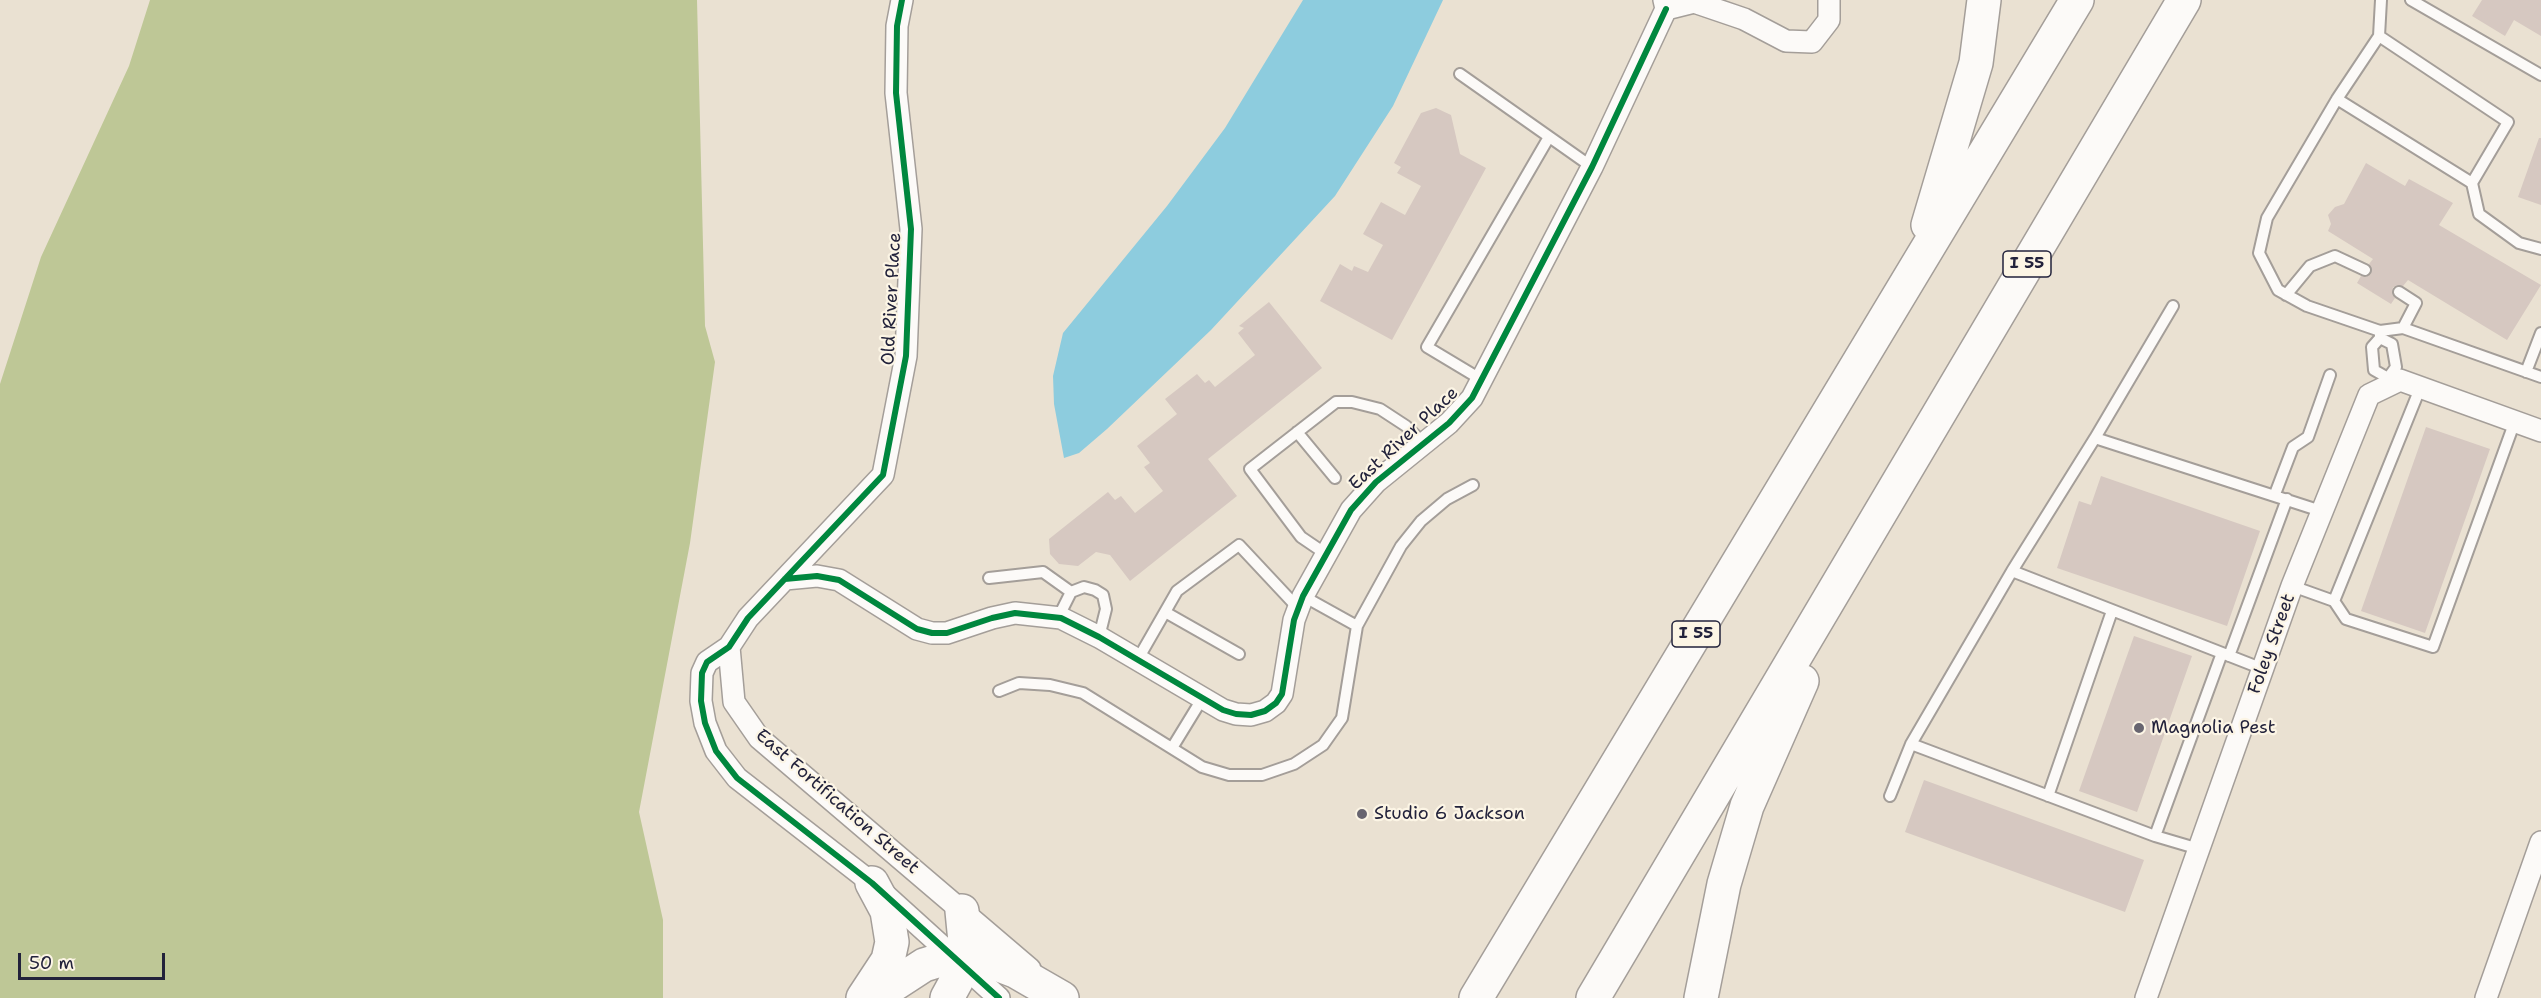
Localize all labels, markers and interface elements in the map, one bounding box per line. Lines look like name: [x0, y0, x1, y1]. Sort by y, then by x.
street label: Old River Place: [878, 232, 906, 366]
road number: I 55: [2003, 251, 2051, 277]
street label: East River Place: [1345, 383, 1463, 495]
street label: Foley Street: [2244, 591, 2300, 697]
road number: I 55: [1672, 621, 1720, 647]
place label: Magnolia Pest: [2151, 717, 2276, 739]
marker: Magnolia Pest: [2132, 721, 2146, 735]
street label: East Fortification Street: [751, 725, 923, 879]
place label: Studio 6 Jackson: [1374, 803, 1525, 825]
marker: Studio 6 Jackson: [1355, 807, 1369, 821]
scale bar: [21, 941, 168, 979]
text: 50 m: [29, 951, 74, 975]

